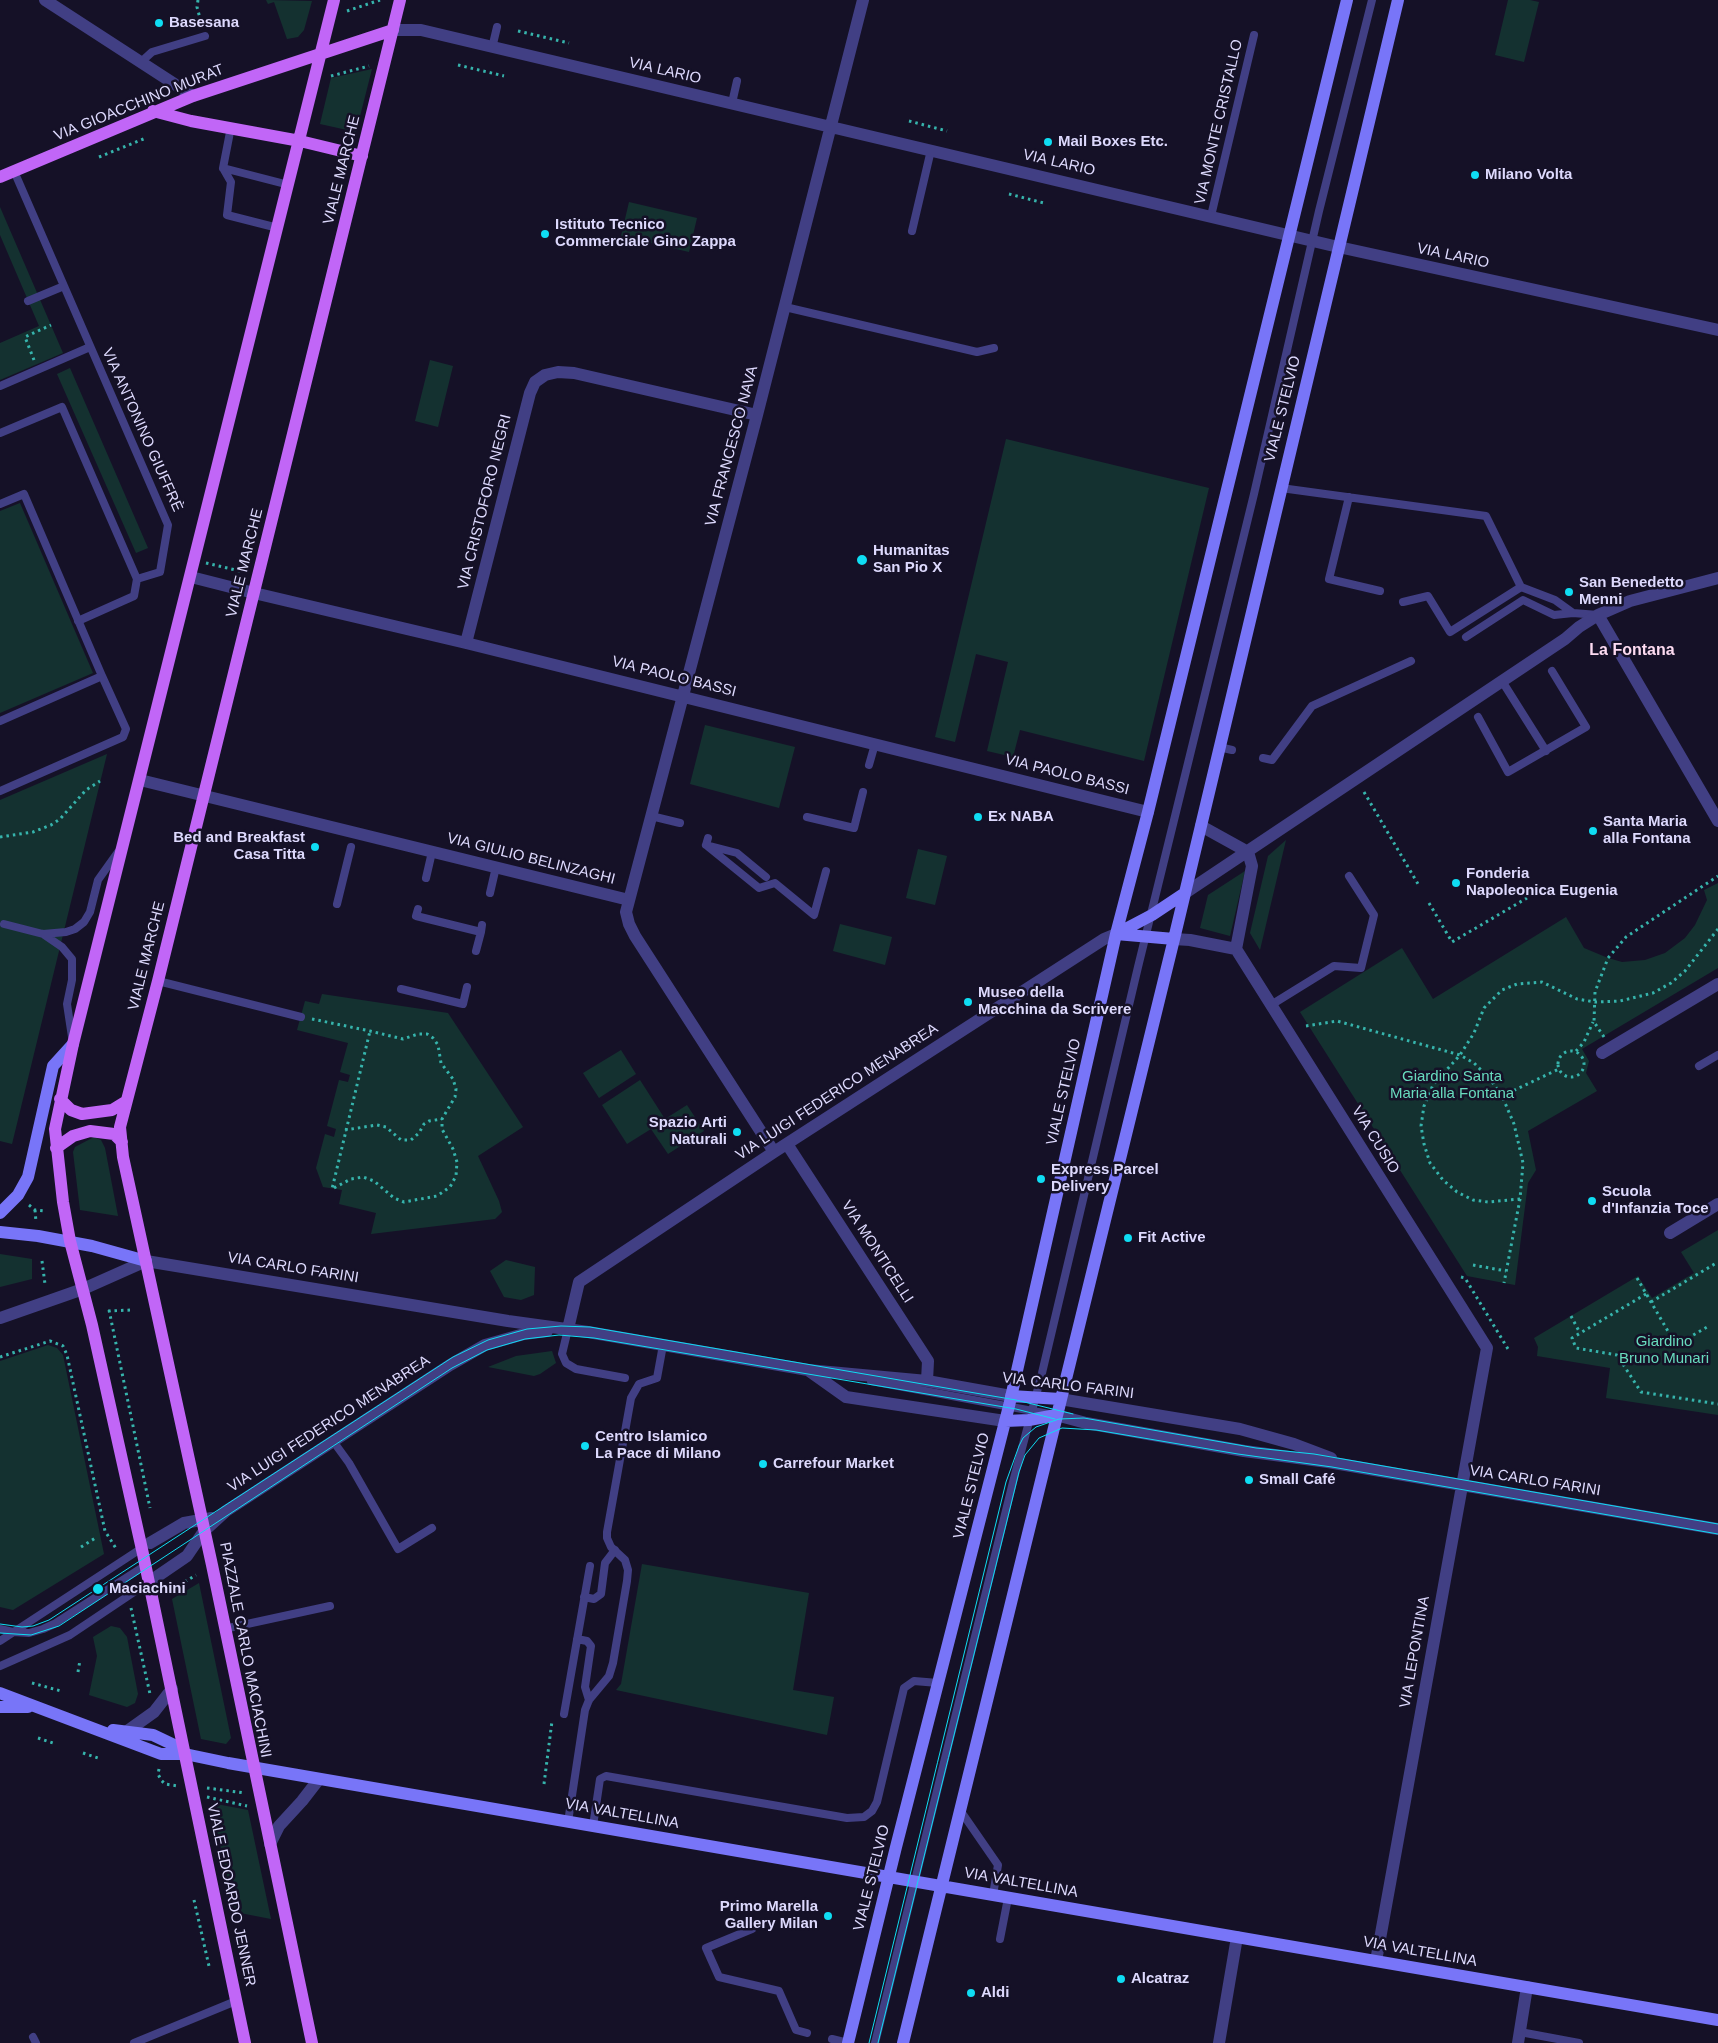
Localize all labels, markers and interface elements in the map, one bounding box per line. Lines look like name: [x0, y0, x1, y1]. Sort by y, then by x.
place label: Basesana: [169, 14, 239, 32]
marker: Basesana: [153, 17, 165, 29]
street label: VIA MONTE CRISTALLO: [1191, 38, 1247, 206]
street label: VIA LARIO: [627, 54, 703, 88]
street label: VIA GIOACCHINO MURAT: [52, 61, 226, 145]
street label: VIALE MARCHE: [320, 114, 364, 226]
place label: Mail Boxes Etc.: [1058, 133, 1168, 151]
marker: Mail Boxes Etc.: [1042, 136, 1054, 148]
street label: VIA LARIO: [1021, 146, 1097, 180]
place label: Milano Volta: [1485, 166, 1572, 184]
marker: Milano Volta: [1469, 169, 1481, 181]
place label: Istituto Tecnico Commerciale Gino Zappa: [555, 216, 736, 251]
marker: Istituto Tecnico Commerciale Gino Zappa: [539, 228, 551, 240]
street label: VIA LARIO: [1415, 240, 1491, 272]
street label: VIA ANTONINO GIUFFRÈ: [98, 345, 186, 515]
street label: VIALE STELVIO: [1261, 354, 1305, 464]
street label: VIA FRANCESCO NAVA: [702, 364, 762, 528]
street label: VIA CRISTOFORO NEGRI: [455, 413, 515, 591]
street label: VIALE MARCHE: [223, 507, 267, 619]
place label: Humanitas San Pio X: [873, 542, 950, 577]
marker: Humanitas San Pio X: [855, 553, 869, 567]
place label: San Benedetto Menni: [1579, 574, 1684, 609]
marker: San Benedetto Menni: [1563, 586, 1575, 598]
district label: La Fontana: [1589, 641, 1675, 661]
street label: VIA PAOLO BASSI: [610, 653, 738, 701]
street label: VIA PAOLO BASSI: [1003, 751, 1131, 799]
place label: Ex NABA: [988, 808, 1054, 826]
marker: Ex NABA: [972, 811, 984, 823]
place label: Santa Maria alla Fontana: [1603, 813, 1691, 848]
marker: Santa Maria alla Fontana: [1587, 825, 1599, 837]
place label: Bed and Breakfast Casa Titta: [173, 829, 305, 864]
street label: VIA GIULIO BELINZAGHI: [445, 829, 617, 889]
marker: Bed and Breakfast Casa Titta: [309, 841, 321, 853]
place label: Fonderia Napoleonica Eugenia: [1466, 865, 1618, 900]
marker: Fonderia Napoleonica Eugenia: [1450, 877, 1462, 889]
street label: VIALE MARCHE: [125, 900, 169, 1012]
place label: Museo della Macchina da Scrivere: [978, 984, 1131, 1019]
marker: Museo della Macchina da Scrivere: [962, 996, 974, 1008]
street label: VIA LUIGI FEDERICO MENABREA: [732, 1020, 942, 1164]
street label: VIALE STELVIO: [1043, 1037, 1085, 1147]
park label: Giardino Santa Maria alla Fontana: [1390, 1068, 1514, 1103]
street label: VIA CUSIO: [1347, 1103, 1403, 1177]
place label: Spazio Arti Naturali: [649, 1114, 727, 1149]
marker: Spazio Arti Naturali: [731, 1126, 743, 1138]
place label: Express Parcel Delivery: [1051, 1161, 1159, 1196]
marker: Express Parcel Delivery: [1035, 1173, 1047, 1185]
place label: Scuola d'Infanzia Toce: [1602, 1183, 1709, 1218]
marker: Scuola d'Infanzia Toce: [1586, 1195, 1598, 1207]
street label: VIA MONTICELLI: [837, 1197, 917, 1307]
place label: Fit Active: [1138, 1229, 1206, 1247]
marker: Fit Active: [1122, 1232, 1134, 1244]
street label: VIA CARLO FARINI: [226, 1249, 360, 1287]
park label: Giardino Bruno Munari: [1619, 1333, 1709, 1368]
street label: VIA LUIGI FEDERICO MENABREA: [224, 1352, 434, 1496]
street label: VIA CARLO FARINI: [1001, 1369, 1135, 1403]
place label: Centro Islamico La Pace di Milano: [595, 1428, 721, 1463]
street label: VIALE STELVIO: [950, 1431, 994, 1541]
marker: Centro Islamico La Pace di Milano: [579, 1440, 591, 1452]
place label: Carrefour Market: [773, 1455, 894, 1473]
marker: Carrefour Market: [757, 1458, 769, 1470]
street label: VIA CARLO FARINI: [1468, 1462, 1602, 1500]
place label: Small Café: [1259, 1471, 1336, 1489]
marker: Small Café: [1243, 1474, 1255, 1486]
street label: PIAZZALE CARLO MACIACHINI: [215, 1541, 275, 1759]
place label: Maciachini: [109, 1580, 186, 1598]
marker: Maciachini: [91, 1582, 105, 1596]
street label: VIA LEPONTINA: [1396, 1595, 1434, 1709]
street label: VIA VALTELLINA: [564, 1795, 680, 1833]
street label: VIALE EDOARDO JENNER: [203, 1802, 259, 1988]
street label: VIALE STELVIO: [850, 1823, 894, 1933]
street label: VIA VALTELLINA: [963, 1864, 1079, 1902]
place label: Primo Marella Gallery Milan: [720, 1898, 818, 1933]
marker: Primo Marella Gallery Milan: [822, 1910, 834, 1922]
street label: VIA VALTELLINA: [1362, 1933, 1478, 1971]
place label: Alcatraz: [1131, 1970, 1189, 1988]
marker: Alcatraz: [1115, 1973, 1127, 1985]
place label: Aldi: [981, 1984, 1009, 2002]
marker: Aldi: [965, 1987, 977, 1999]

